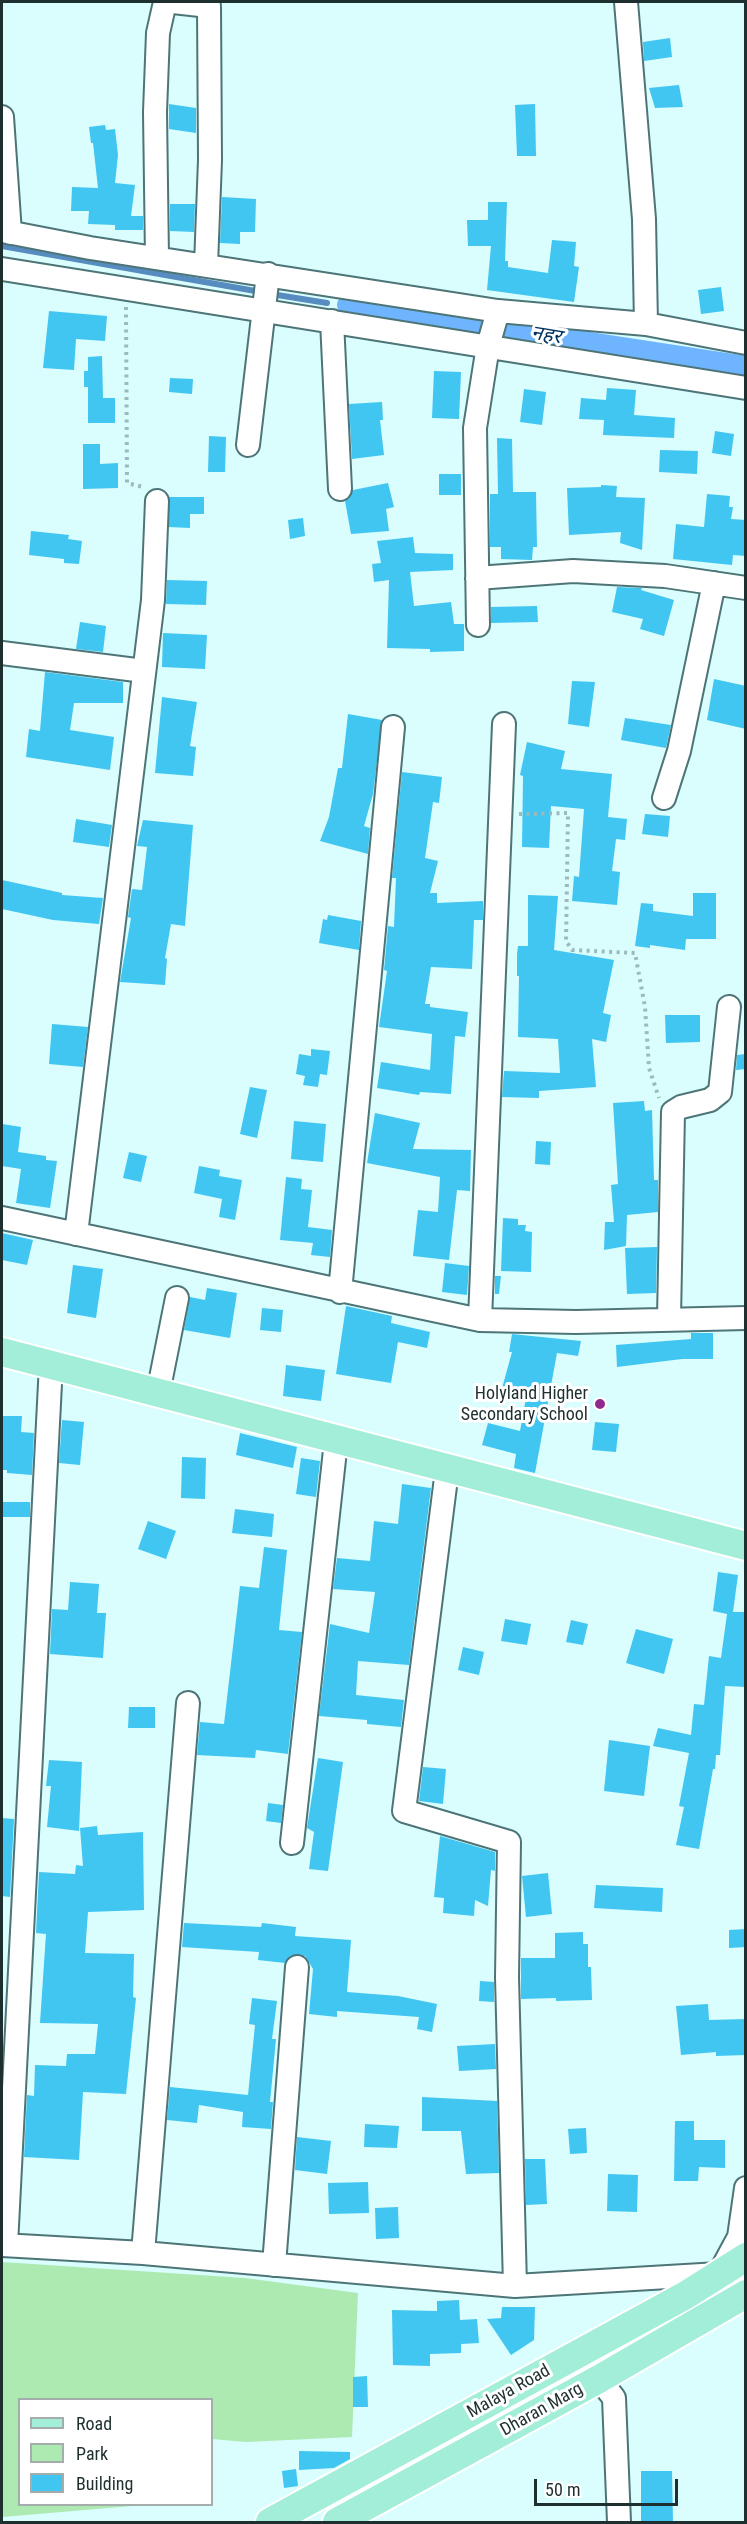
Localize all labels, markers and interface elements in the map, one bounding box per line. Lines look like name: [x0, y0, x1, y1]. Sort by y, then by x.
water label: नहर: [529, 322, 563, 350]
place label: Holyland Higher Secondary School: [461, 1383, 588, 1426]
marker: Holyland Higher Secondary School: [593, 1397, 607, 1411]
street label: Malaya Road: [464, 2360, 554, 2424]
street label: Dharan Marg: [497, 2379, 587, 2441]
legend: [18, 2398, 213, 2506]
text: Road: [76, 2413, 112, 2434]
text: Park: [76, 2443, 108, 2464]
scale bar: [537, 2467, 681, 2505]
text: Building: [76, 2473, 133, 2494]
text: 50 m: [545, 2479, 580, 2500]

